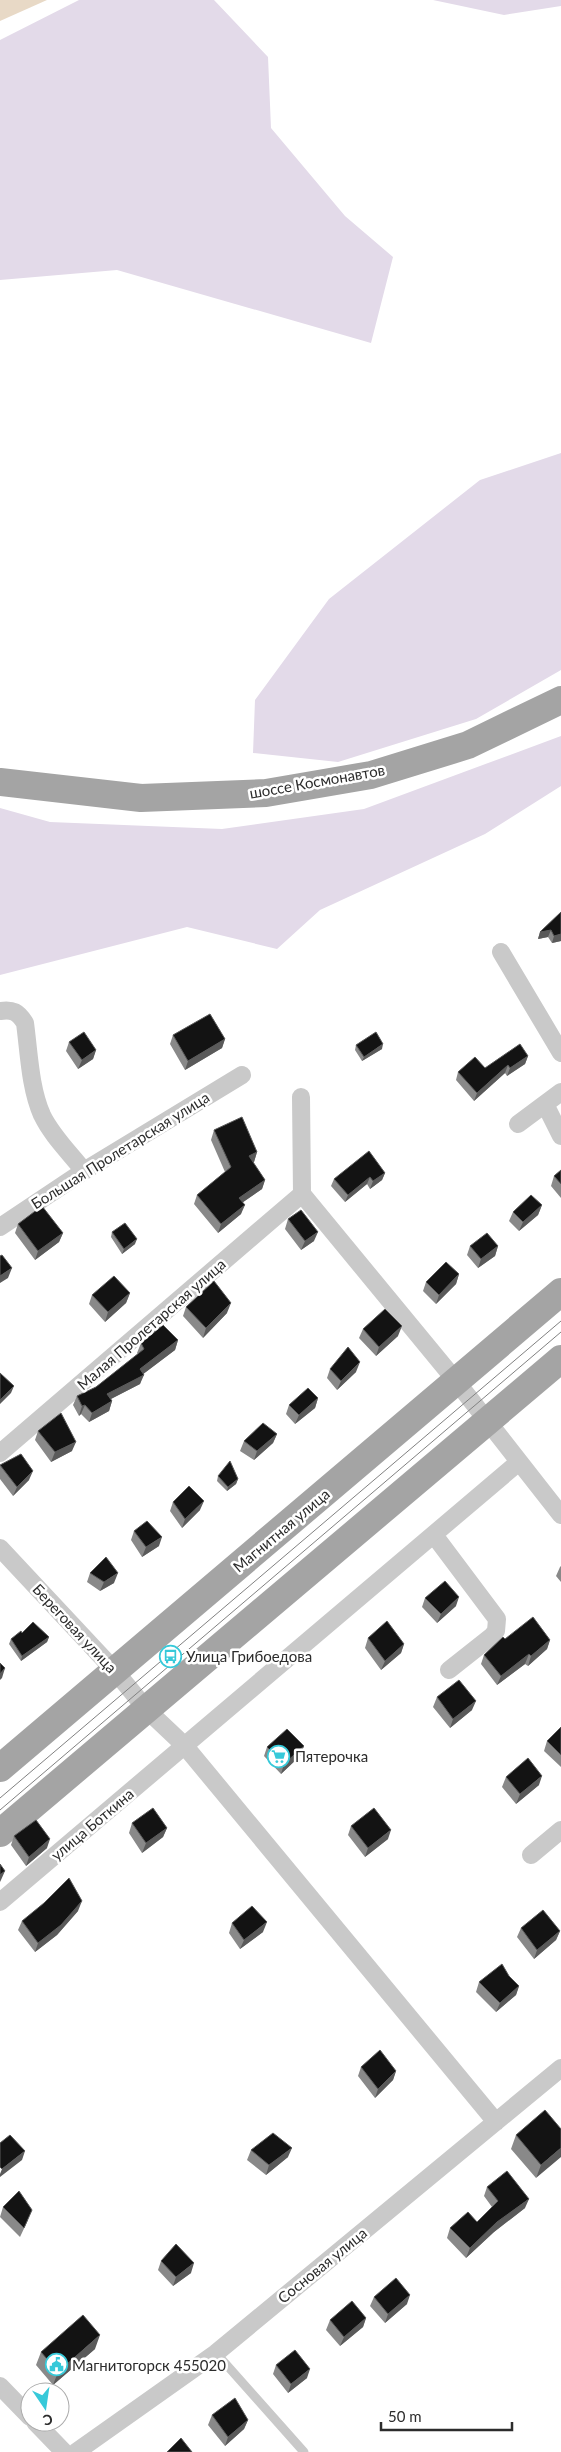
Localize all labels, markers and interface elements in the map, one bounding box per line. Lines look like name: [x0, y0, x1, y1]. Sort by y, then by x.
street label: шоссе Космонавтов: [248, 760, 386, 802]
street label: Большая Пролетарская улица: [28, 1088, 212, 1212]
street label: Малая Пролетарская улица: [73, 1255, 229, 1393]
street label: Магнитная улица: [229, 1484, 333, 1576]
street label: Береговая улица: [29, 1580, 121, 1676]
bus stop icon: Улица Грибоедова: [158, 1644, 182, 1668]
place label: Улица Грибоедова: [186, 1647, 312, 1665]
supermarket icon: Пятерочка: [267, 1744, 291, 1768]
place label: Пятерочка: [295, 1747, 368, 1765]
street label: улица Боткина: [47, 1784, 137, 1864]
street label: Сосновая улица: [274, 2224, 370, 2306]
public building icon: Магнитогорск 455020: [44, 2353, 68, 2377]
place label: Магнитогорск 455020: [72, 2356, 226, 2374]
north arrow: [20, 2382, 70, 2432]
scale bar: [381, 2400, 512, 2432]
text: 50 m: [388, 2407, 422, 2425]
text: С: [41, 2411, 54, 2430]

